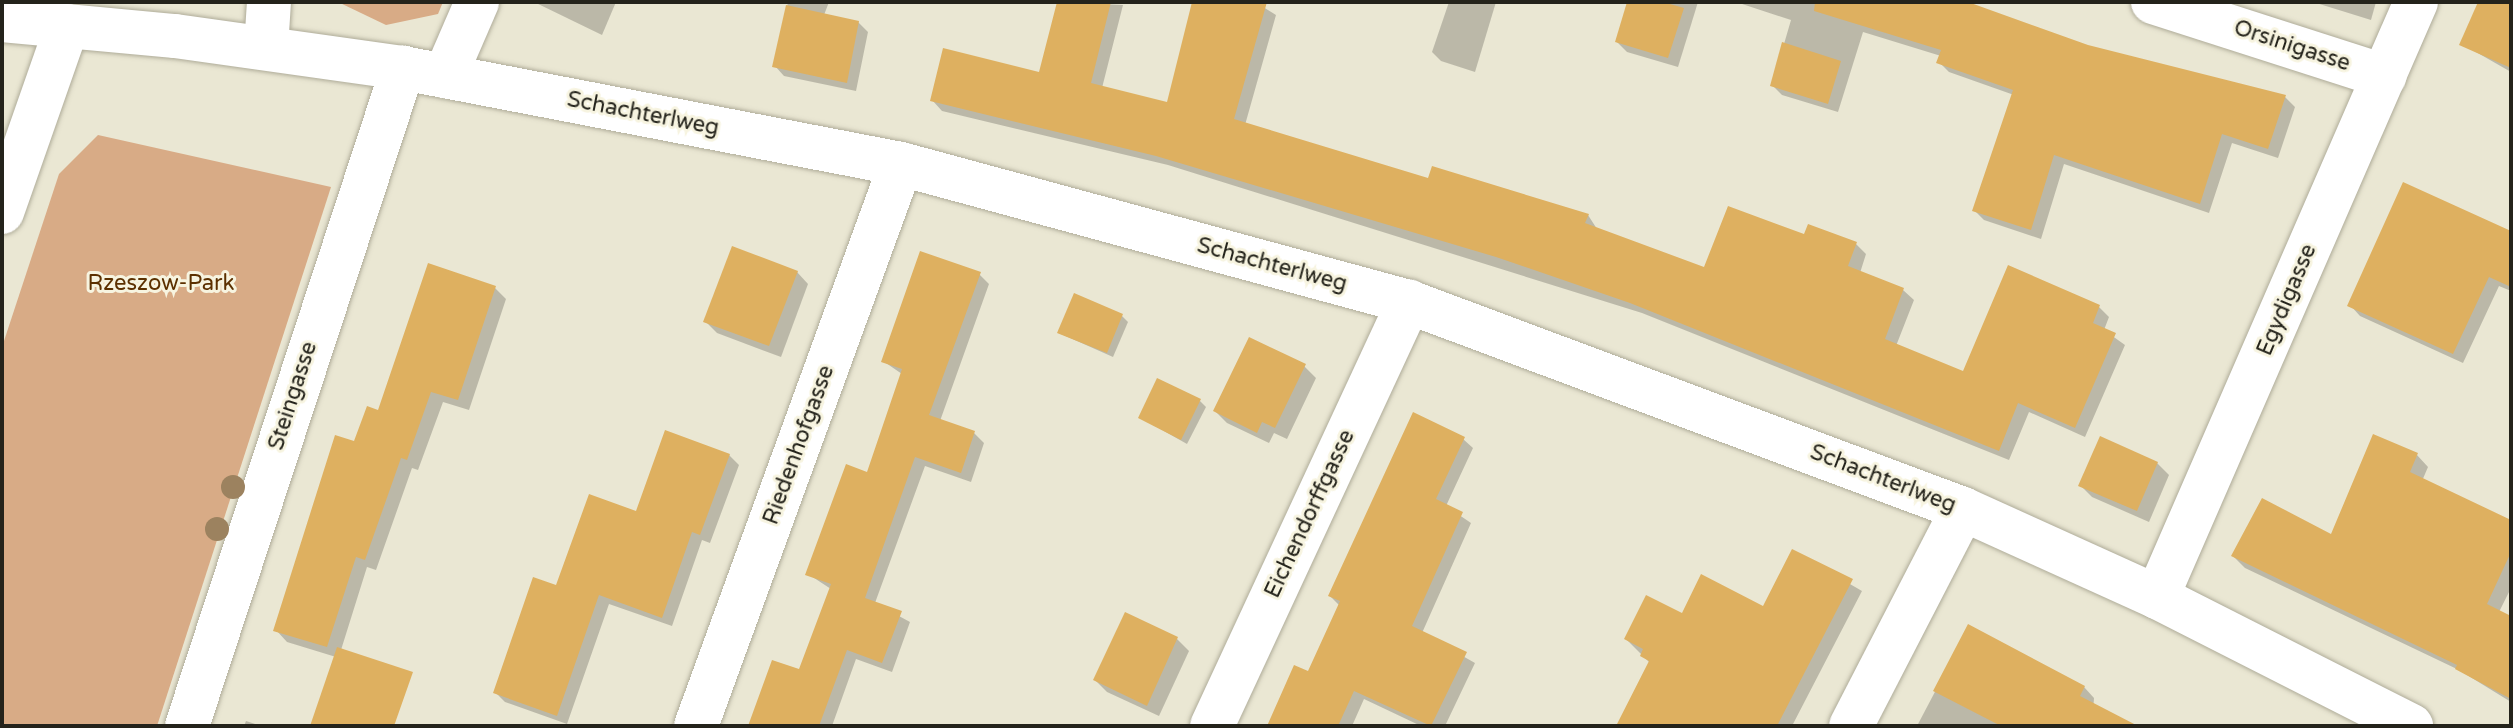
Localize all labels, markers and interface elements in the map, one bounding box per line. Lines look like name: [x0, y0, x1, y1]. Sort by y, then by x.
street label: Orsinigasse: [2230, 15, 2354, 77]
street label: Schachterlweg: [565, 86, 721, 142]
street label: Schachterlweg: [1194, 232, 1350, 298]
street label: Egydigasse: [2252, 240, 2322, 360]
park label: Rzeszow-Park: [87, 271, 235, 297]
street label: Steingasse: [263, 338, 323, 454]
street label: Riedenhofgasse: [758, 362, 840, 528]
street label: Eichendorffgasse: [1259, 426, 1361, 602]
street label: Schachterlweg: [1806, 439, 1960, 519]

